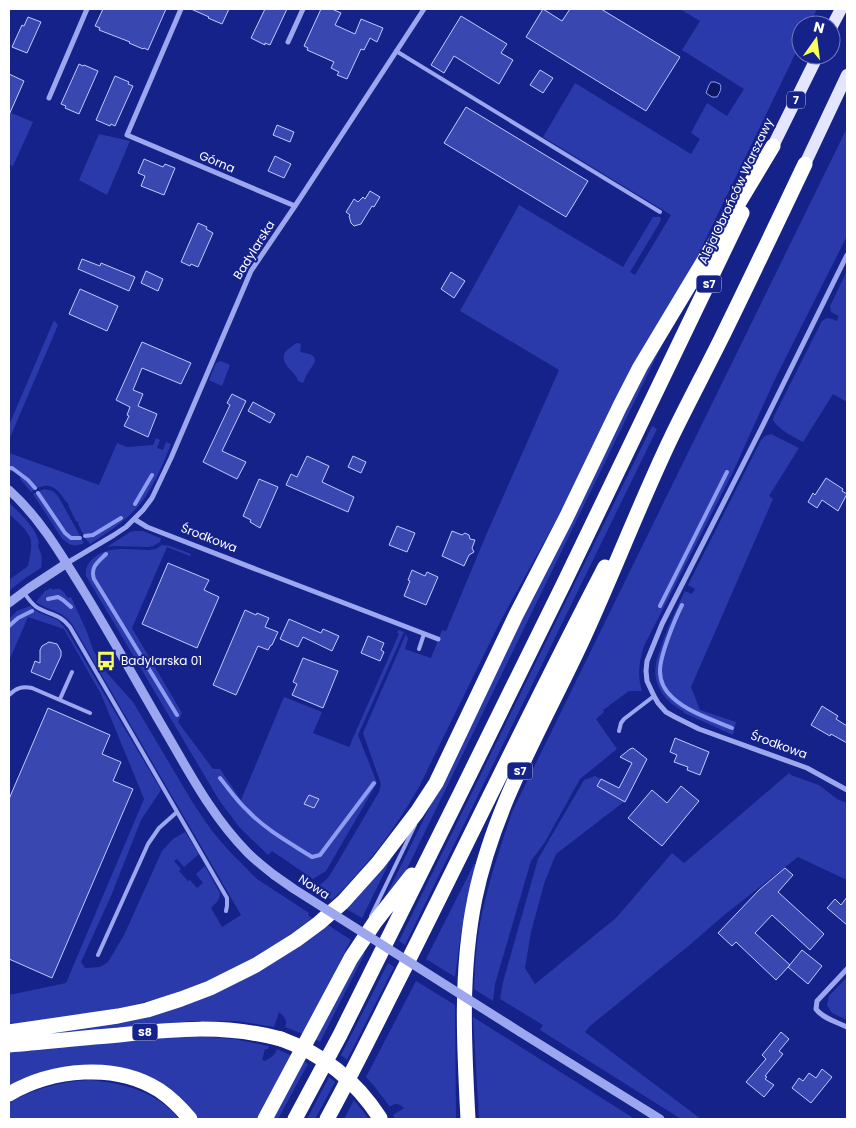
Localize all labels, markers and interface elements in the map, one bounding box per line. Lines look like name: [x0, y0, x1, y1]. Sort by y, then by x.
north arrow: [791, 15, 841, 65]
text: N: [812, 16, 827, 38]
road number: 7: [787, 92, 805, 108]
street label: Aleja Obrońców Warszawy: [694, 115, 777, 266]
street label: Górna: [197, 146, 238, 177]
street label: Badylarska: [229, 217, 278, 282]
road number: S7: [696, 276, 722, 292]
street label: Środkowa: [179, 519, 240, 556]
bus stop icon: Badylarska 01: [95, 650, 117, 672]
place label: Badylarska 01: [121, 652, 202, 669]
street label: Środkowa: [748, 726, 810, 763]
road number: S7: [508, 762, 532, 779]
street label: Nowa: [295, 870, 333, 903]
road number: S8: [132, 1024, 158, 1040]

